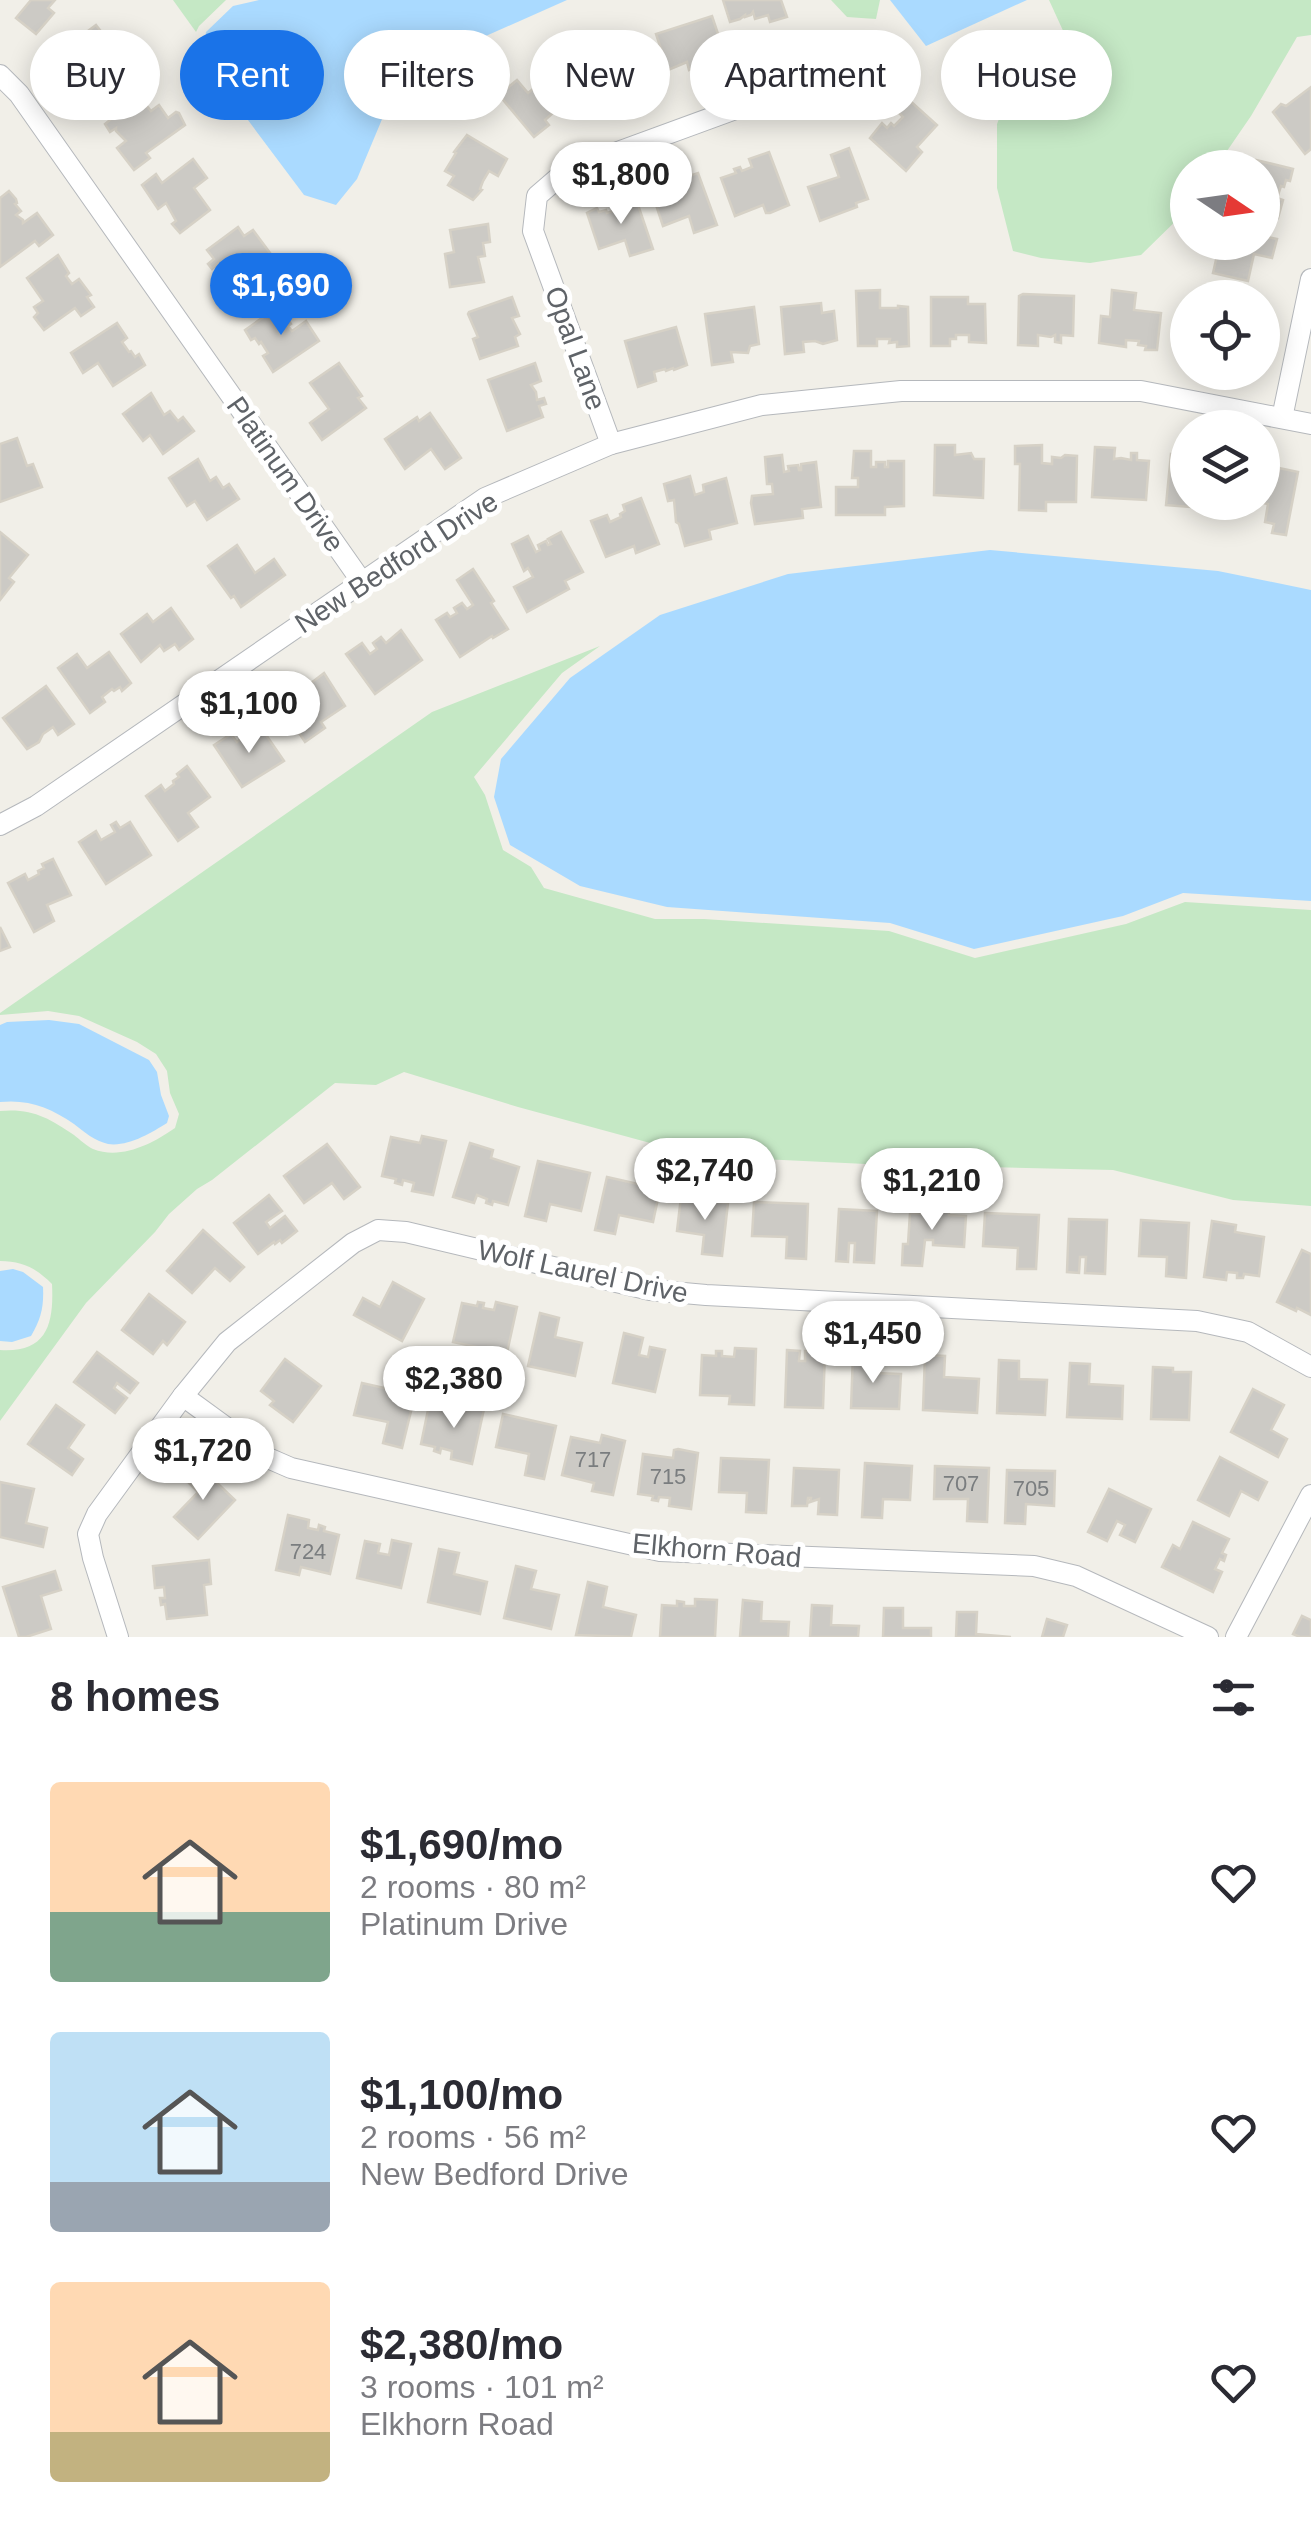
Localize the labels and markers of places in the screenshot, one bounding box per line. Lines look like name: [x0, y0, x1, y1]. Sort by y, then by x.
pin: $1,800: [540, 142, 702, 227]
pin: $1,690: [200, 253, 362, 338]
pin: $1,100: [168, 671, 330, 756]
pin: $2,740: [624, 1138, 786, 1223]
pin: $1,210: [851, 1148, 1013, 1233]
pin: $1,450: [792, 1301, 954, 1386]
pin: $2,380: [373, 1346, 535, 1431]
pin: $1,720: [122, 1418, 284, 1503]

